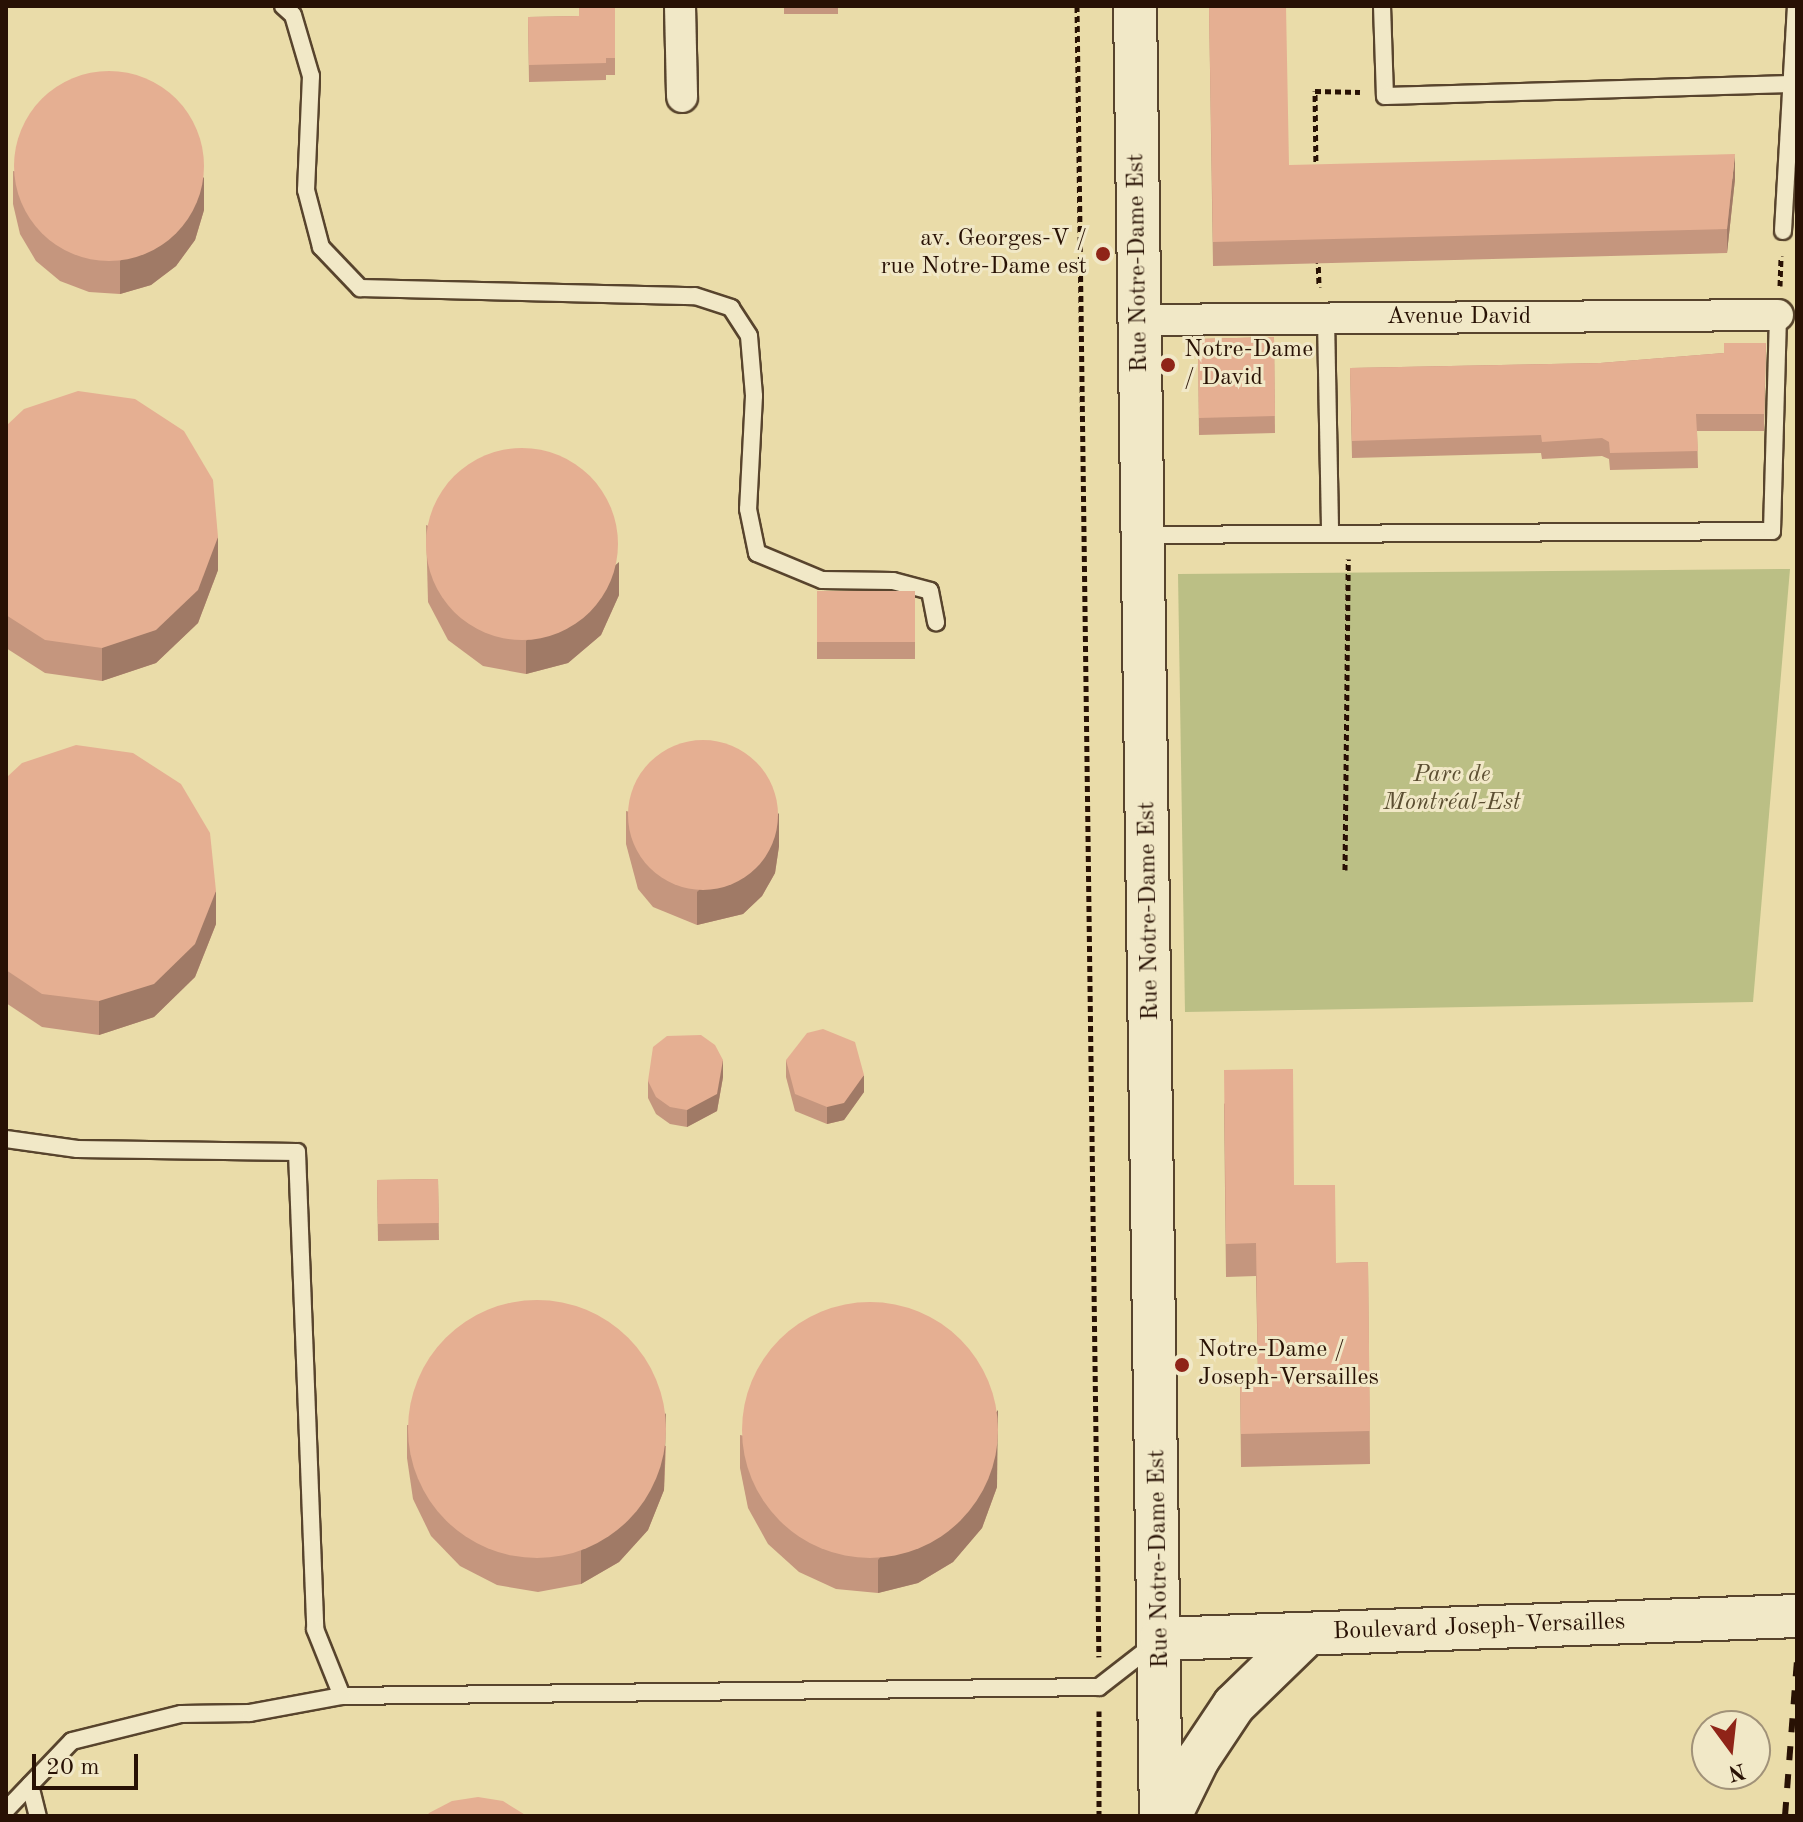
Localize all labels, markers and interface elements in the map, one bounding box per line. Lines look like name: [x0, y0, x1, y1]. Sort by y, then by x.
street label: Rue Notre-Dame Est: [1123, 153, 1155, 373]
place label: av. Georges-V / rue Notre-Dame est: [881, 226, 1087, 282]
marker: av. Georges-V / rue Notre-Dame est: [1094, 245, 1112, 263]
street label: Avenue David: [1387, 304, 1531, 332]
place label: Notre-Dame / David: [1184, 337, 1313, 393]
marker: Notre-Dame / David: [1159, 356, 1177, 374]
park label: Parc de Montréal-Est: [1383, 762, 1521, 818]
street label: Rue Notre-Dame Est: [1134, 801, 1166, 1021]
place label: Notre-Dame / Joseph-Versailles: [1198, 1337, 1379, 1393]
marker: Notre-Dame / Joseph-Versailles: [1173, 1356, 1191, 1374]
street label: Rue Notre-Dame Est: [1144, 1449, 1176, 1669]
street label: Boulevard Joseph-Versailles: [1332, 1609, 1626, 1647]
north arrow: [1691, 1710, 1771, 1790]
scale bar: [36, 1738, 142, 1788]
text: 20 m: [46, 1756, 100, 1780]
text: N: [1726, 1758, 1748, 1784]

